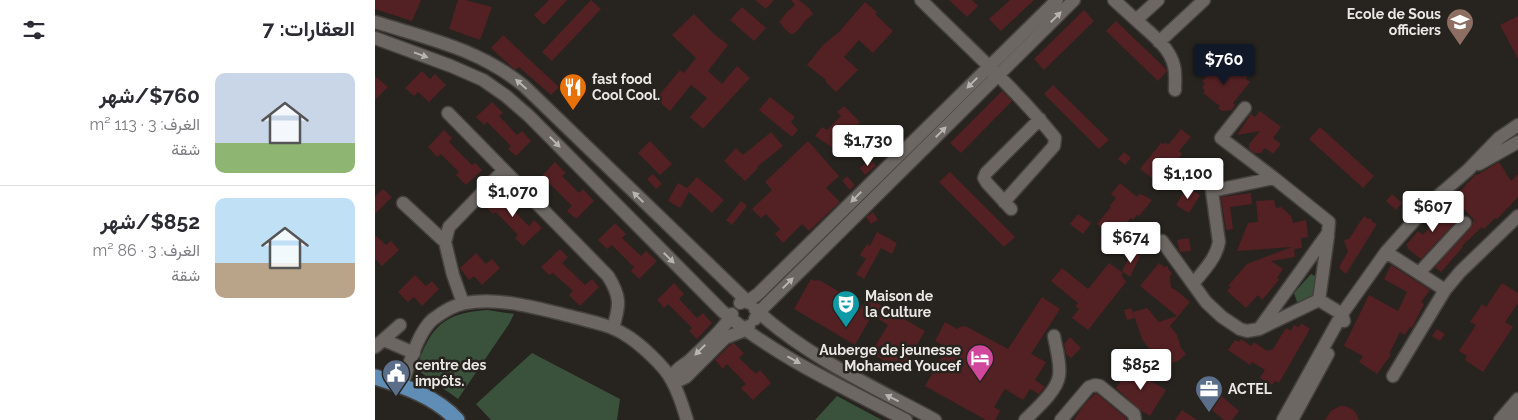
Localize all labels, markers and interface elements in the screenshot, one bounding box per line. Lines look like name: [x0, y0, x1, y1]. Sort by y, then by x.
place label: Ecole de Sous officiers: [1347, 6, 1441, 38]
school or university icon: Ecole de Sous officiers: [1445, 7, 1475, 46]
one-way arrow: [1050, 12, 1062, 24]
icon: filters: [20, 16, 48, 44]
text: العقارات: 7: [263, 16, 355, 41]
pin: $760: [1194, 44, 1254, 86]
text: $760: [1205, 50, 1243, 69]
one-way arrow: [414, 51, 429, 59]
place label: fast food Cool Cool.: [592, 71, 660, 103]
restaurant icon: fast food Cool Cool.: [558, 72, 588, 111]
one-way arrow: [966, 77, 978, 89]
one-way arrow: [515, 78, 527, 90]
text: $760/شهر: [99, 83, 200, 108]
icon: home: [255, 93, 315, 153]
text: الغرف: 3 · 113 m²: [89, 115, 200, 134]
pin: $1,730: [827, 124, 909, 167]
one-way arrow: [934, 126, 946, 138]
text: $1,730: [843, 131, 893, 150]
one-way arrow: [549, 136, 561, 148]
text: شقة: [171, 140, 200, 159]
pin: $1,100: [1147, 158, 1229, 200]
text: $1,100: [1163, 164, 1213, 183]
pin: $1,070: [472, 176, 554, 218]
text: $1,070: [488, 182, 538, 201]
pin: $607: [1403, 190, 1463, 233]
one-way arrow: [632, 191, 644, 203]
one-way arrow: [850, 191, 862, 203]
text: $607: [1414, 197, 1452, 216]
text: $852/شهر: [100, 209, 200, 234]
icon: home: [255, 218, 315, 278]
pin: $674: [1101, 222, 1161, 264]
text: $674: [1112, 228, 1150, 247]
text: الغرف: 3 · 86 m²: [93, 241, 200, 260]
one-way arrow: [663, 252, 675, 264]
text: شقة: [171, 266, 200, 285]
one-way arrow: [782, 277, 794, 289]
place label: Maison de la Culture: [865, 288, 934, 320]
theatre icon: Maison de la Culture: [831, 289, 861, 328]
place label: Auberge de jeunesse Mohamed Youcef: [819, 342, 962, 374]
hotel icon: Auberge de jeunesse Mohamed Youcef: [965, 343, 995, 382]
one-way arrow: [694, 344, 706, 356]
pin: $852: [1111, 348, 1171, 391]
text: $852: [1122, 355, 1160, 374]
one-way arrow: [787, 356, 801, 364]
place label: centre des impôts.: [415, 357, 486, 389]
public building icon: centre des impôts.: [381, 358, 411, 397]
office icon: ACTEL: [1194, 374, 1224, 413]
place label: ACTEL: [1228, 381, 1273, 397]
one-way arrow: [885, 394, 899, 402]

